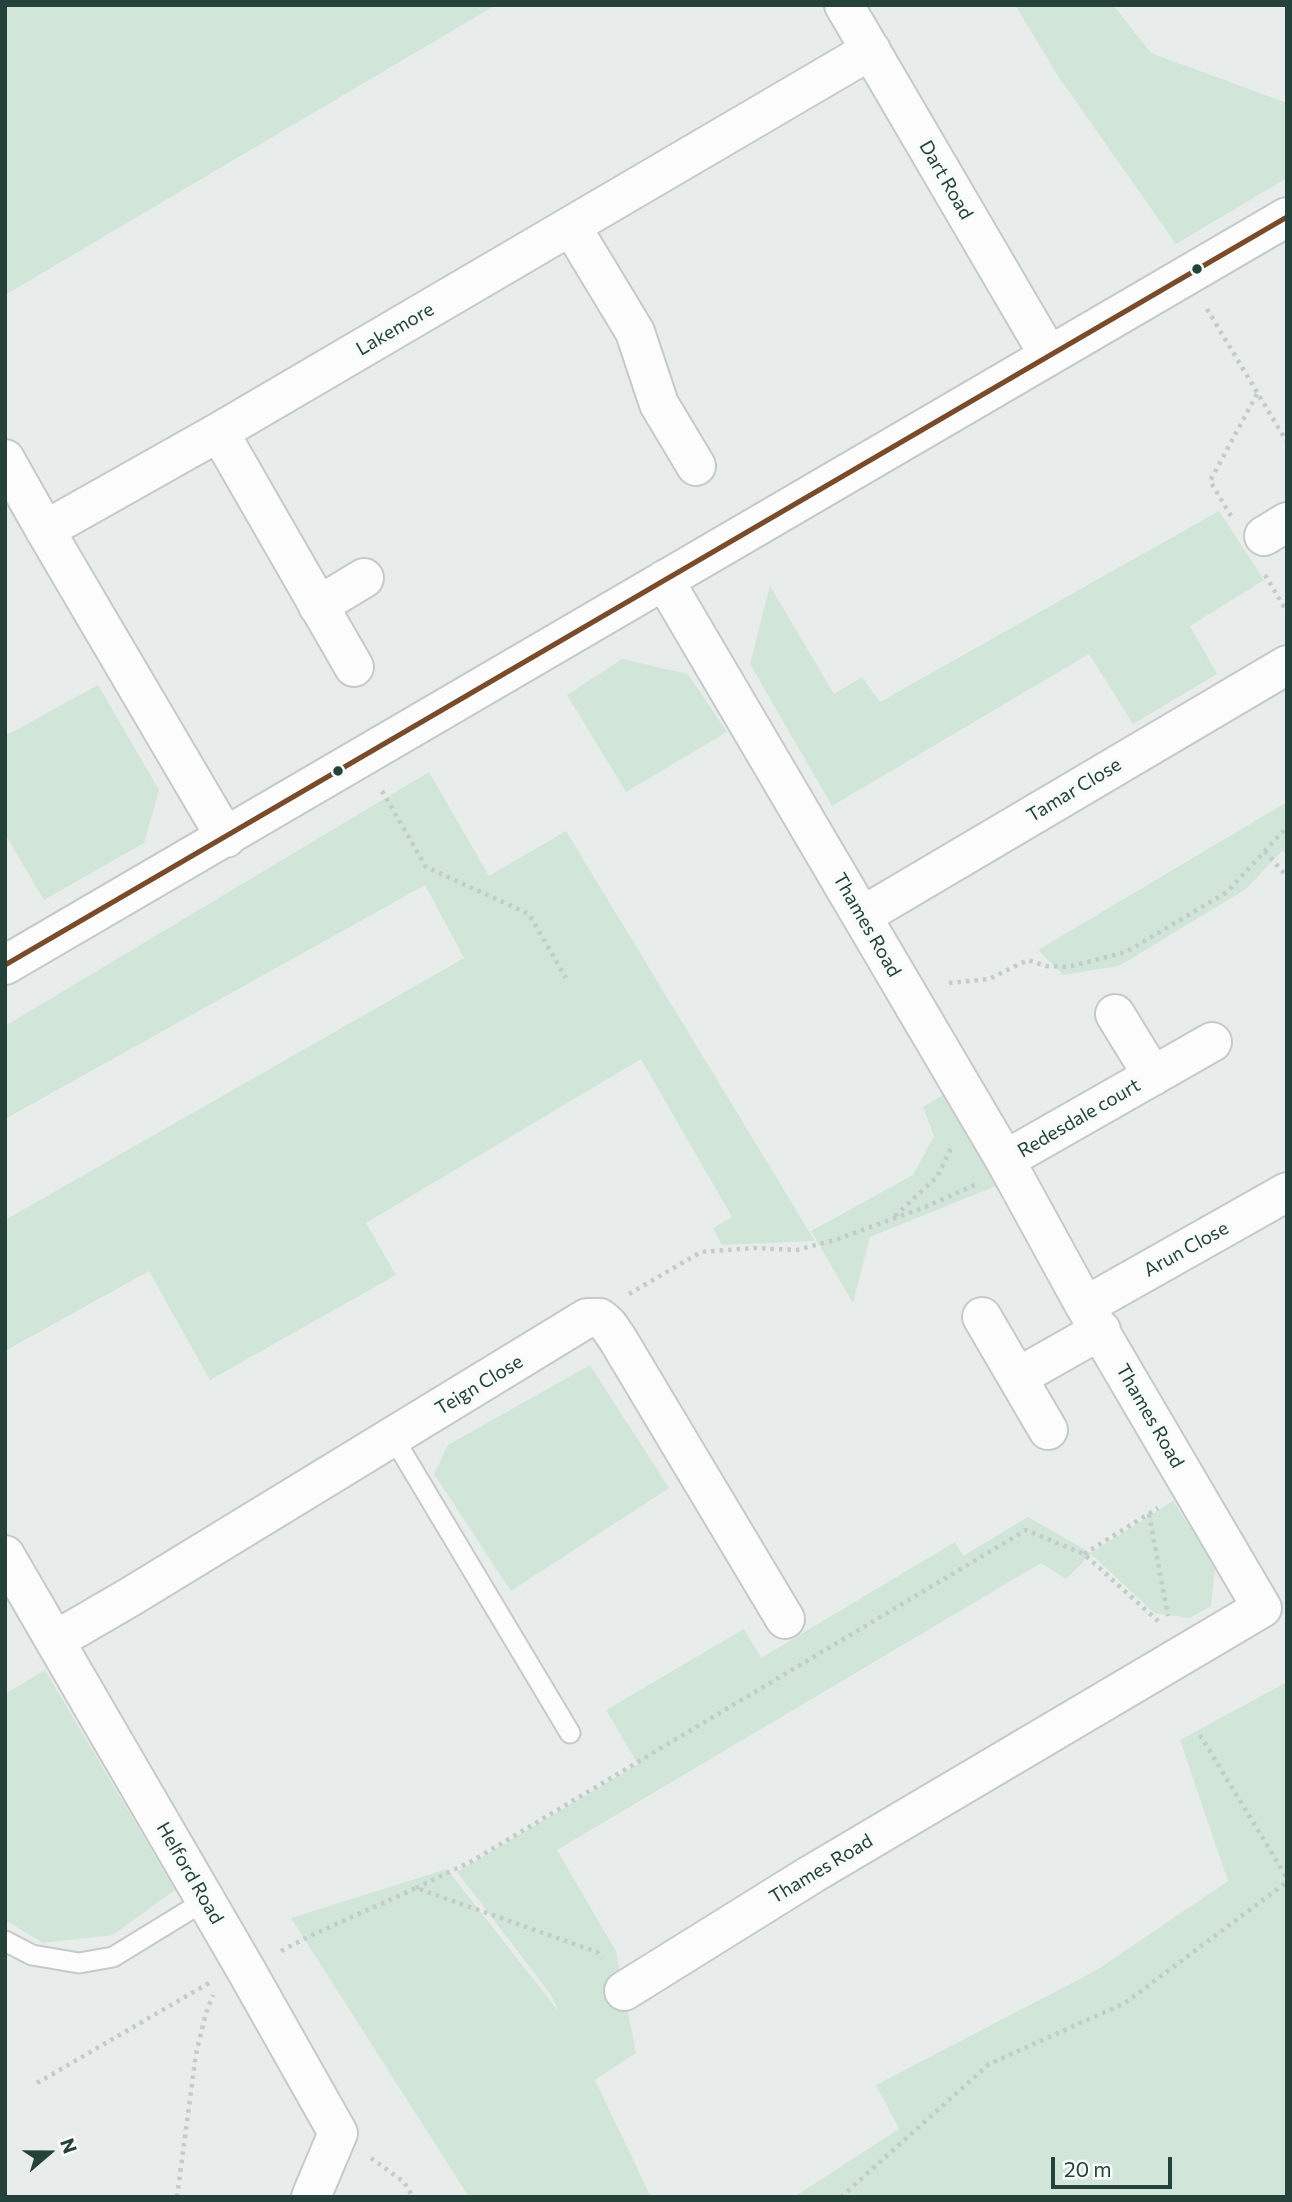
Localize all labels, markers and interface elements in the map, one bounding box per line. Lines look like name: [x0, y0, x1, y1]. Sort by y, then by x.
street label: Dart Road: [914, 136, 978, 224]
unlabelled marker: [1190, 262, 1204, 276]
street label: Lakemore: [352, 298, 438, 360]
street label: Tamar Close: [1023, 753, 1125, 827]
unlabelled marker: [331, 764, 345, 778]
street label: Thames Road: [828, 869, 906, 981]
street label: Redesdale court: [1014, 1074, 1144, 1162]
street label: Arun Close: [1140, 1216, 1232, 1282]
street label: Teign Close: [431, 1350, 527, 1420]
street label: Thames Road: [1111, 1360, 1189, 1472]
street label: Helford Road: [152, 1818, 228, 1928]
street label: Thames Road: [765, 1829, 877, 1909]
north arrow: [14, 2118, 84, 2188]
text: N: [56, 2135, 82, 2156]
scale bar: [1054, 2142, 1175, 2186]
text: 20 m: [1064, 2156, 1112, 2181]

